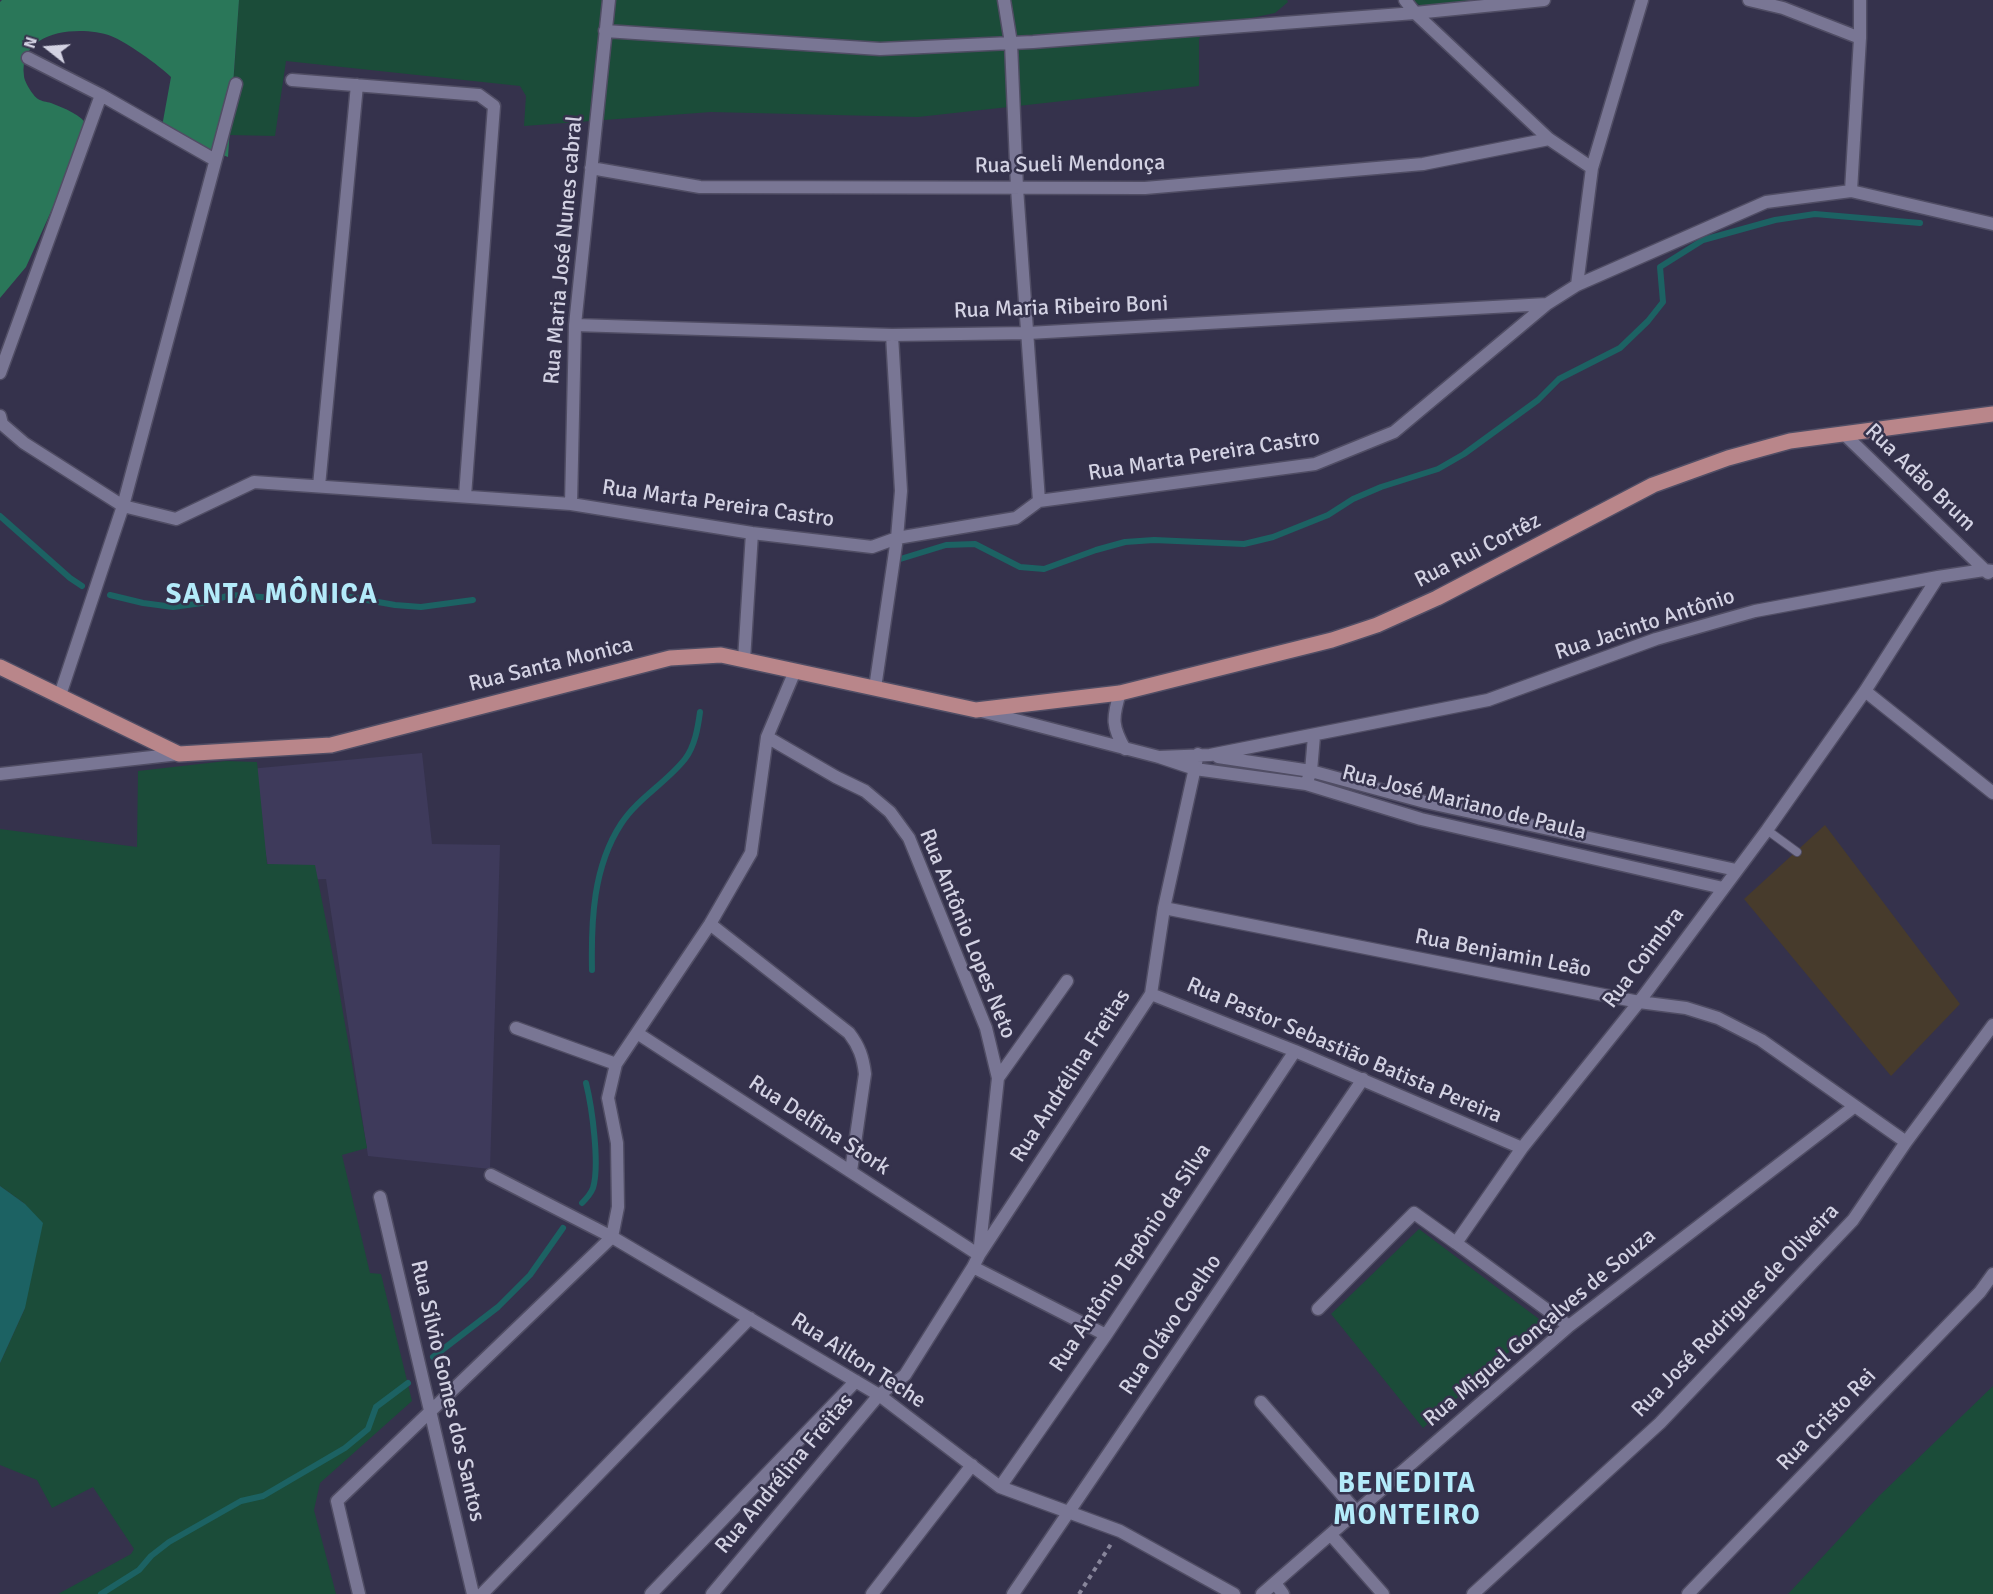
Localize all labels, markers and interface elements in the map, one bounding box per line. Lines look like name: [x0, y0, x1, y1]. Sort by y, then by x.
north arrow: [18, 18, 78, 78]
text: N: [20, 34, 42, 51]
street label: Rua Maria José Nunes cabral: [539, 114, 589, 386]
street label: Rua Sueli Mendonça: [975, 150, 1165, 180]
street label: Rua Maria Ribeiro Boni: [953, 291, 1169, 325]
street label: Rua Adão Brum: [1859, 419, 1981, 537]
street label: Rua Marta Pereira Castro: [1086, 425, 1322, 487]
street label: Rua Marta Pereira Castro: [600, 475, 836, 533]
street label: Rua Rui Cortêz: [1411, 508, 1545, 594]
district label: SANTA MÔNICA: [166, 579, 378, 613]
street label: Rua Jacinto Antônio: [1552, 584, 1738, 666]
street label: Rua Santa Monica: [466, 632, 636, 698]
street label: Rua José Mariano de Paula: [1339, 760, 1589, 846]
street label: Rua Antônio Lopes Neto: [913, 825, 1021, 1043]
street label: Rua Coimbra: [1597, 902, 1691, 1014]
street label: Rua Benjamin Leão: [1413, 924, 1593, 984]
street label: Rua Pastor Sebastião Batista Pereira: [1182, 972, 1506, 1130]
street label: Rua Andrélina Freitas: [1005, 985, 1137, 1167]
street label: Rua Delfina Stork: [743, 1070, 895, 1182]
street label: Rua Antônio Tepônio da Silva: [1045, 1139, 1217, 1377]
street label: Rua José Rodrigues de Oliveira: [1627, 1199, 1845, 1423]
street label: Rua Miguel Gonçalves de Souza: [1418, 1223, 1662, 1433]
street label: Rua Olávo Coelho: [1114, 1250, 1228, 1400]
street label: Rua Sílvio Gomes dos Santos: [404, 1258, 490, 1524]
street label: Rua Ailton Teche: [786, 1308, 930, 1414]
street label: Rua Cristo Rei: [1772, 1363, 1882, 1477]
street label: Rua Andrélina Freitas: [710, 1389, 860, 1559]
district label: BENEDITA MONTEIRO: [1333, 1468, 1481, 1534]

